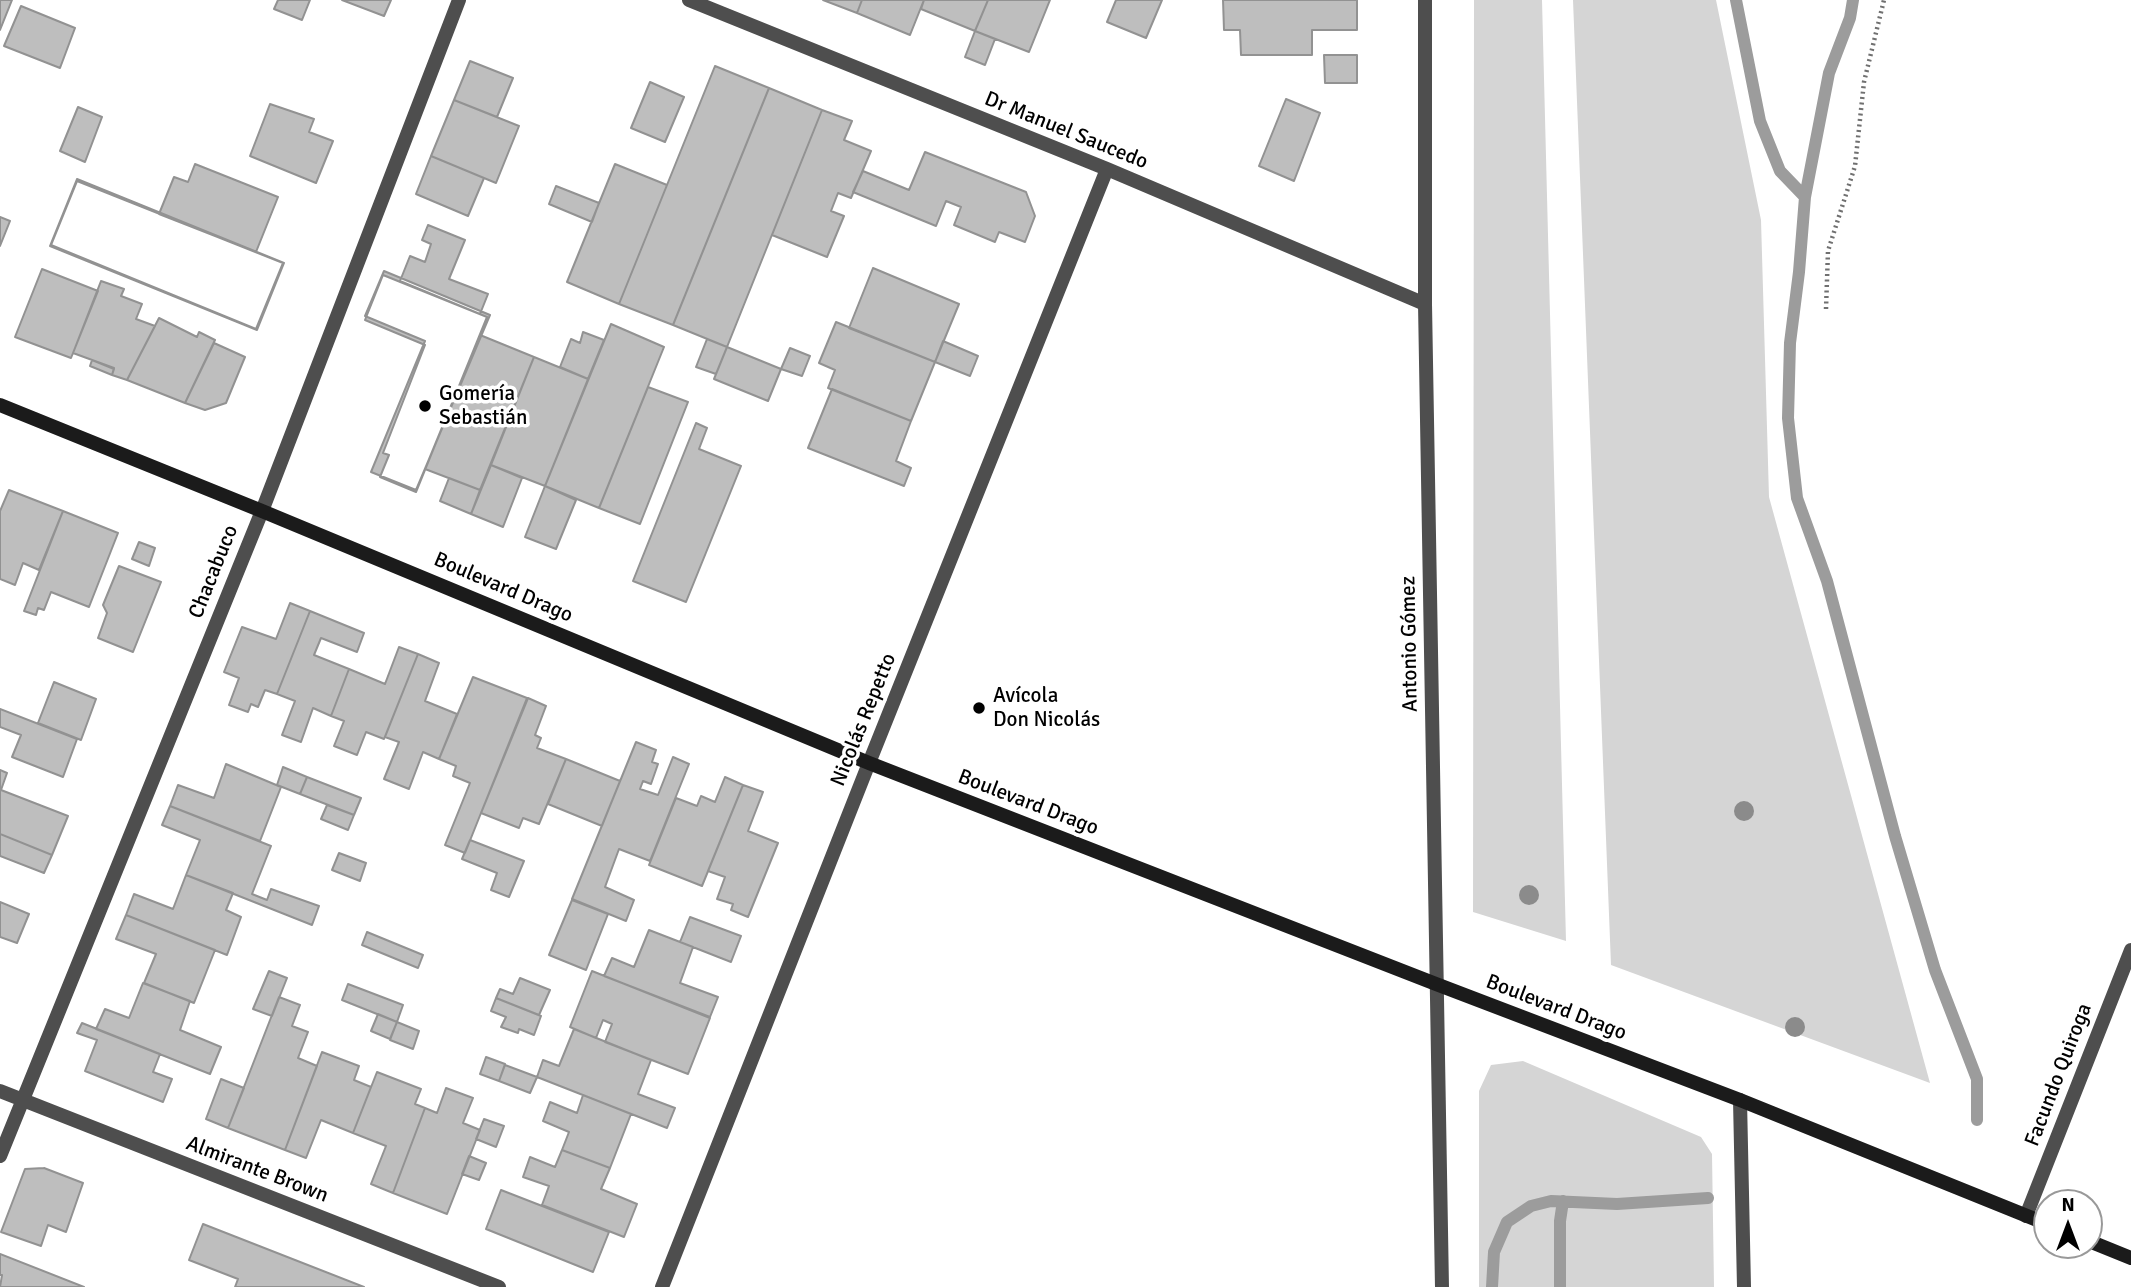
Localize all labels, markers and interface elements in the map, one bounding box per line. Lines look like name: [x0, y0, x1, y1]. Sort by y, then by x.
street label: Dr Manuel Saucedo: [981, 87, 1151, 175]
place label: Gomería Sebastián: [439, 381, 527, 431]
marker: Gomería Sebastián: [417, 398, 433, 414]
street label: Chacabuco: [184, 522, 244, 622]
street label: Boulevard Drago: [430, 547, 576, 629]
street label: Antonio Gómez: [1396, 576, 1424, 712]
street label: Nicolás Repetto: [826, 650, 902, 790]
place label: Avícola Don Nicolás: [993, 683, 1100, 733]
marker: Avícola Don Nicolás: [971, 700, 987, 716]
street label: Boulevard Drago: [954, 765, 1102, 841]
street label: Boulevard Drago: [1482, 970, 1630, 1046]
street label: Facundo Quiroga: [2020, 1000, 2098, 1150]
street label: Almirante Brown: [182, 1131, 332, 1209]
north arrow: [2033, 1189, 2103, 1259]
text: N: [2061, 1193, 2075, 1217]

